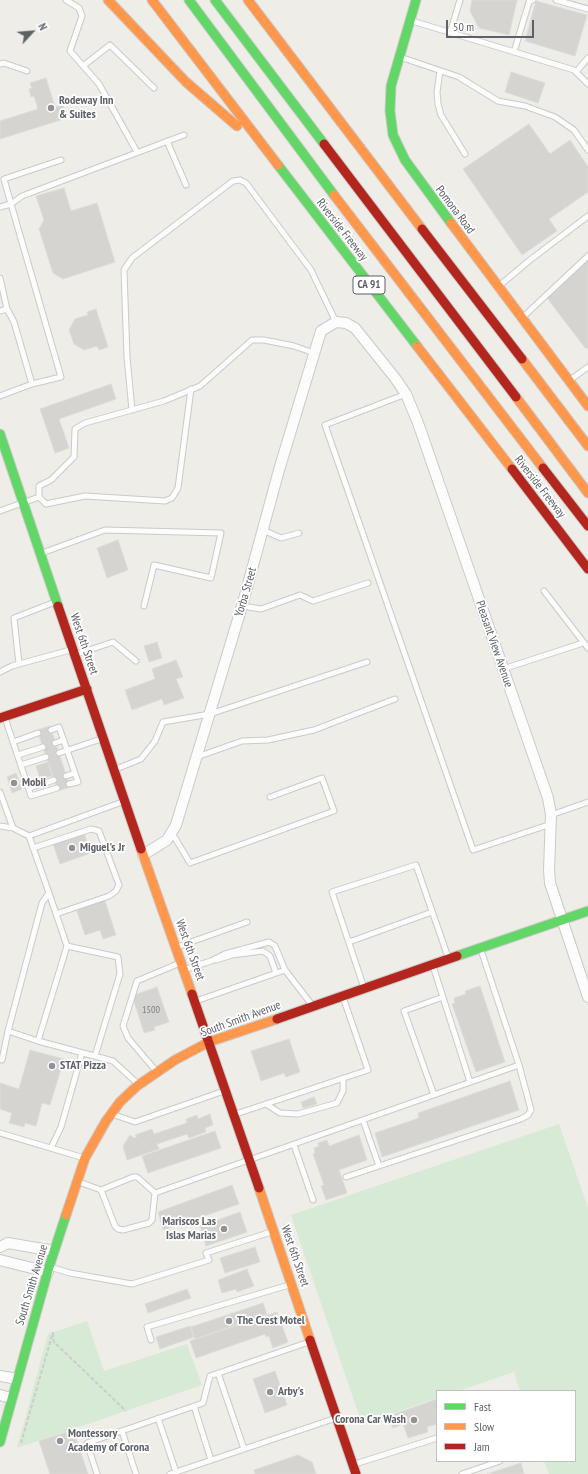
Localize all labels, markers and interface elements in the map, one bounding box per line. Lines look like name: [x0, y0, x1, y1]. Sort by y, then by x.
north arrow: [12, 12, 52, 52]
scale bar: [448, 12, 536, 38]
text: 50 m: [453, 19, 474, 34]
text: N: [35, 21, 50, 32]
place label: Rodeway Inn & Suites: [59, 94, 113, 122]
marker: Rodeway Inn & Suites: [46, 103, 56, 113]
street label: Pomona Road: [432, 183, 478, 237]
street label: Riverside Freeway: [313, 196, 371, 264]
road number: CA 91: [353, 276, 385, 294]
street label: Riverside Freeway: [511, 453, 569, 521]
street label: Yorba Street: [232, 566, 260, 618]
street label: Pleasant View Avenue: [472, 599, 516, 689]
street label: West 6th Street: [67, 611, 101, 677]
place label: Mobil: [22, 776, 46, 790]
marker: Mobil: [9, 778, 19, 788]
place label: Miguel's Jr: [80, 841, 125, 855]
marker: Miguel's Jr: [67, 843, 77, 853]
street label: West 6th Street: [172, 918, 208, 982]
street label: South Smith Avenue: [199, 998, 283, 1040]
house number: 1500: [142, 1004, 160, 1016]
place label: STAT Pizza: [60, 1059, 106, 1073]
marker: STAT Pizza: [47, 1061, 57, 1071]
place label: Mariscos Las Islas Marias: [162, 1215, 216, 1243]
street label: West 6th Street: [278, 1223, 312, 1289]
marker: Mariscos Las Islas Marias: [219, 1224, 229, 1234]
street label: South Smith Avenue: [13, 1243, 51, 1327]
place label: The Crest Motel: [237, 1314, 305, 1328]
marker: The Crest Motel: [224, 1316, 234, 1326]
place label: Arby's: [278, 1385, 304, 1399]
marker: Arby's: [265, 1387, 275, 1397]
legend: [436, 1390, 576, 1462]
text: Fast: [474, 1399, 491, 1414]
place label: Corona Car Wash: [335, 1413, 406, 1427]
marker: Corona Car Wash: [409, 1415, 419, 1425]
text: Slow: [474, 1419, 494, 1434]
place label: Montessory Academy of Corona: [68, 1427, 149, 1455]
marker: Montessory Academy of Corona: [55, 1436, 65, 1446]
text: Jam: [474, 1439, 490, 1454]

